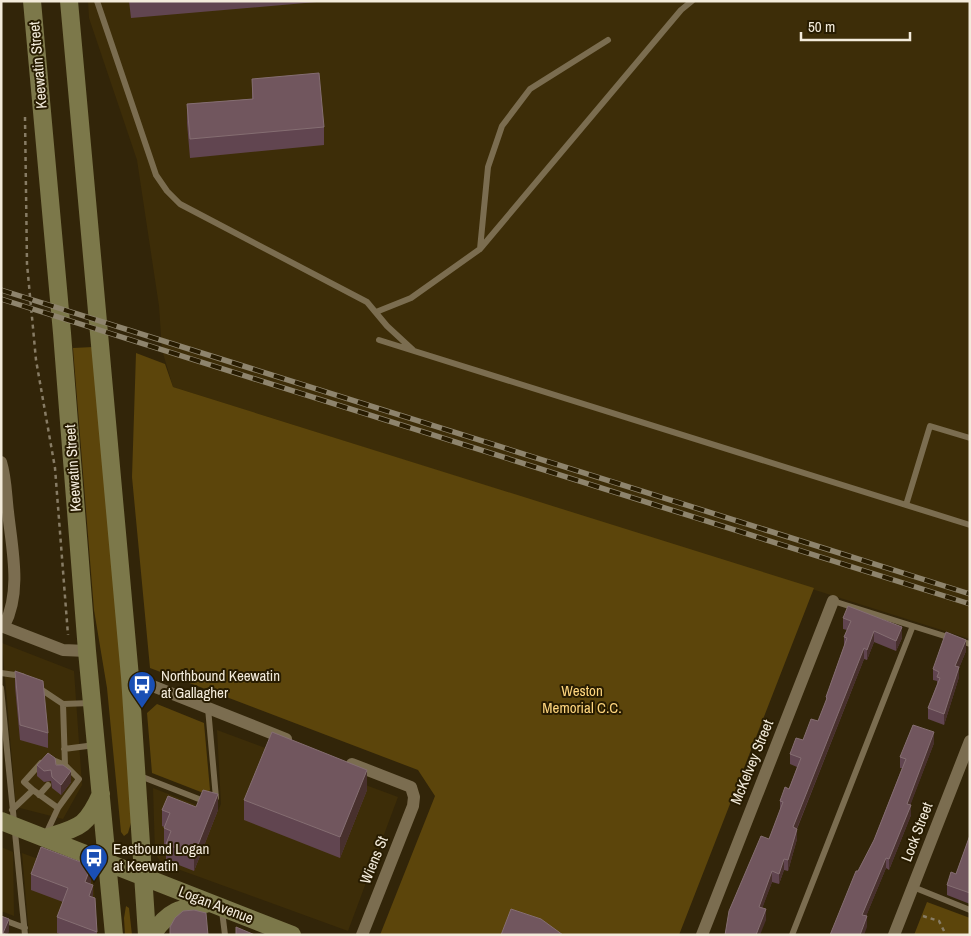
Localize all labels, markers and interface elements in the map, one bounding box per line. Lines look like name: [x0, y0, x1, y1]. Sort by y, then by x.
scale bar: [801, 10, 910, 42]
text: 50 m: [808, 16, 835, 37]
street label: Keewatin Street: [23, 20, 52, 110]
street label: Keewatin Street: [59, 423, 86, 512]
place label: Northbound Keewatin at Gallagher: [161, 665, 280, 703]
bus stop icon: Northbound Keewatin at Gallagher: [127, 670, 157, 709]
park label: Weston Memorial C.C.: [542, 680, 622, 718]
street label: McKelvey Street: [725, 716, 778, 807]
street label: Lock Street: [896, 798, 938, 865]
street label: Wiens St: [354, 832, 393, 887]
place label: Eastbound Logan at Keewatin: [113, 838, 209, 876]
bus stop icon: Eastbound Logan at Keewatin: [79, 843, 109, 882]
street label: Logan Avenue: [176, 881, 257, 928]

